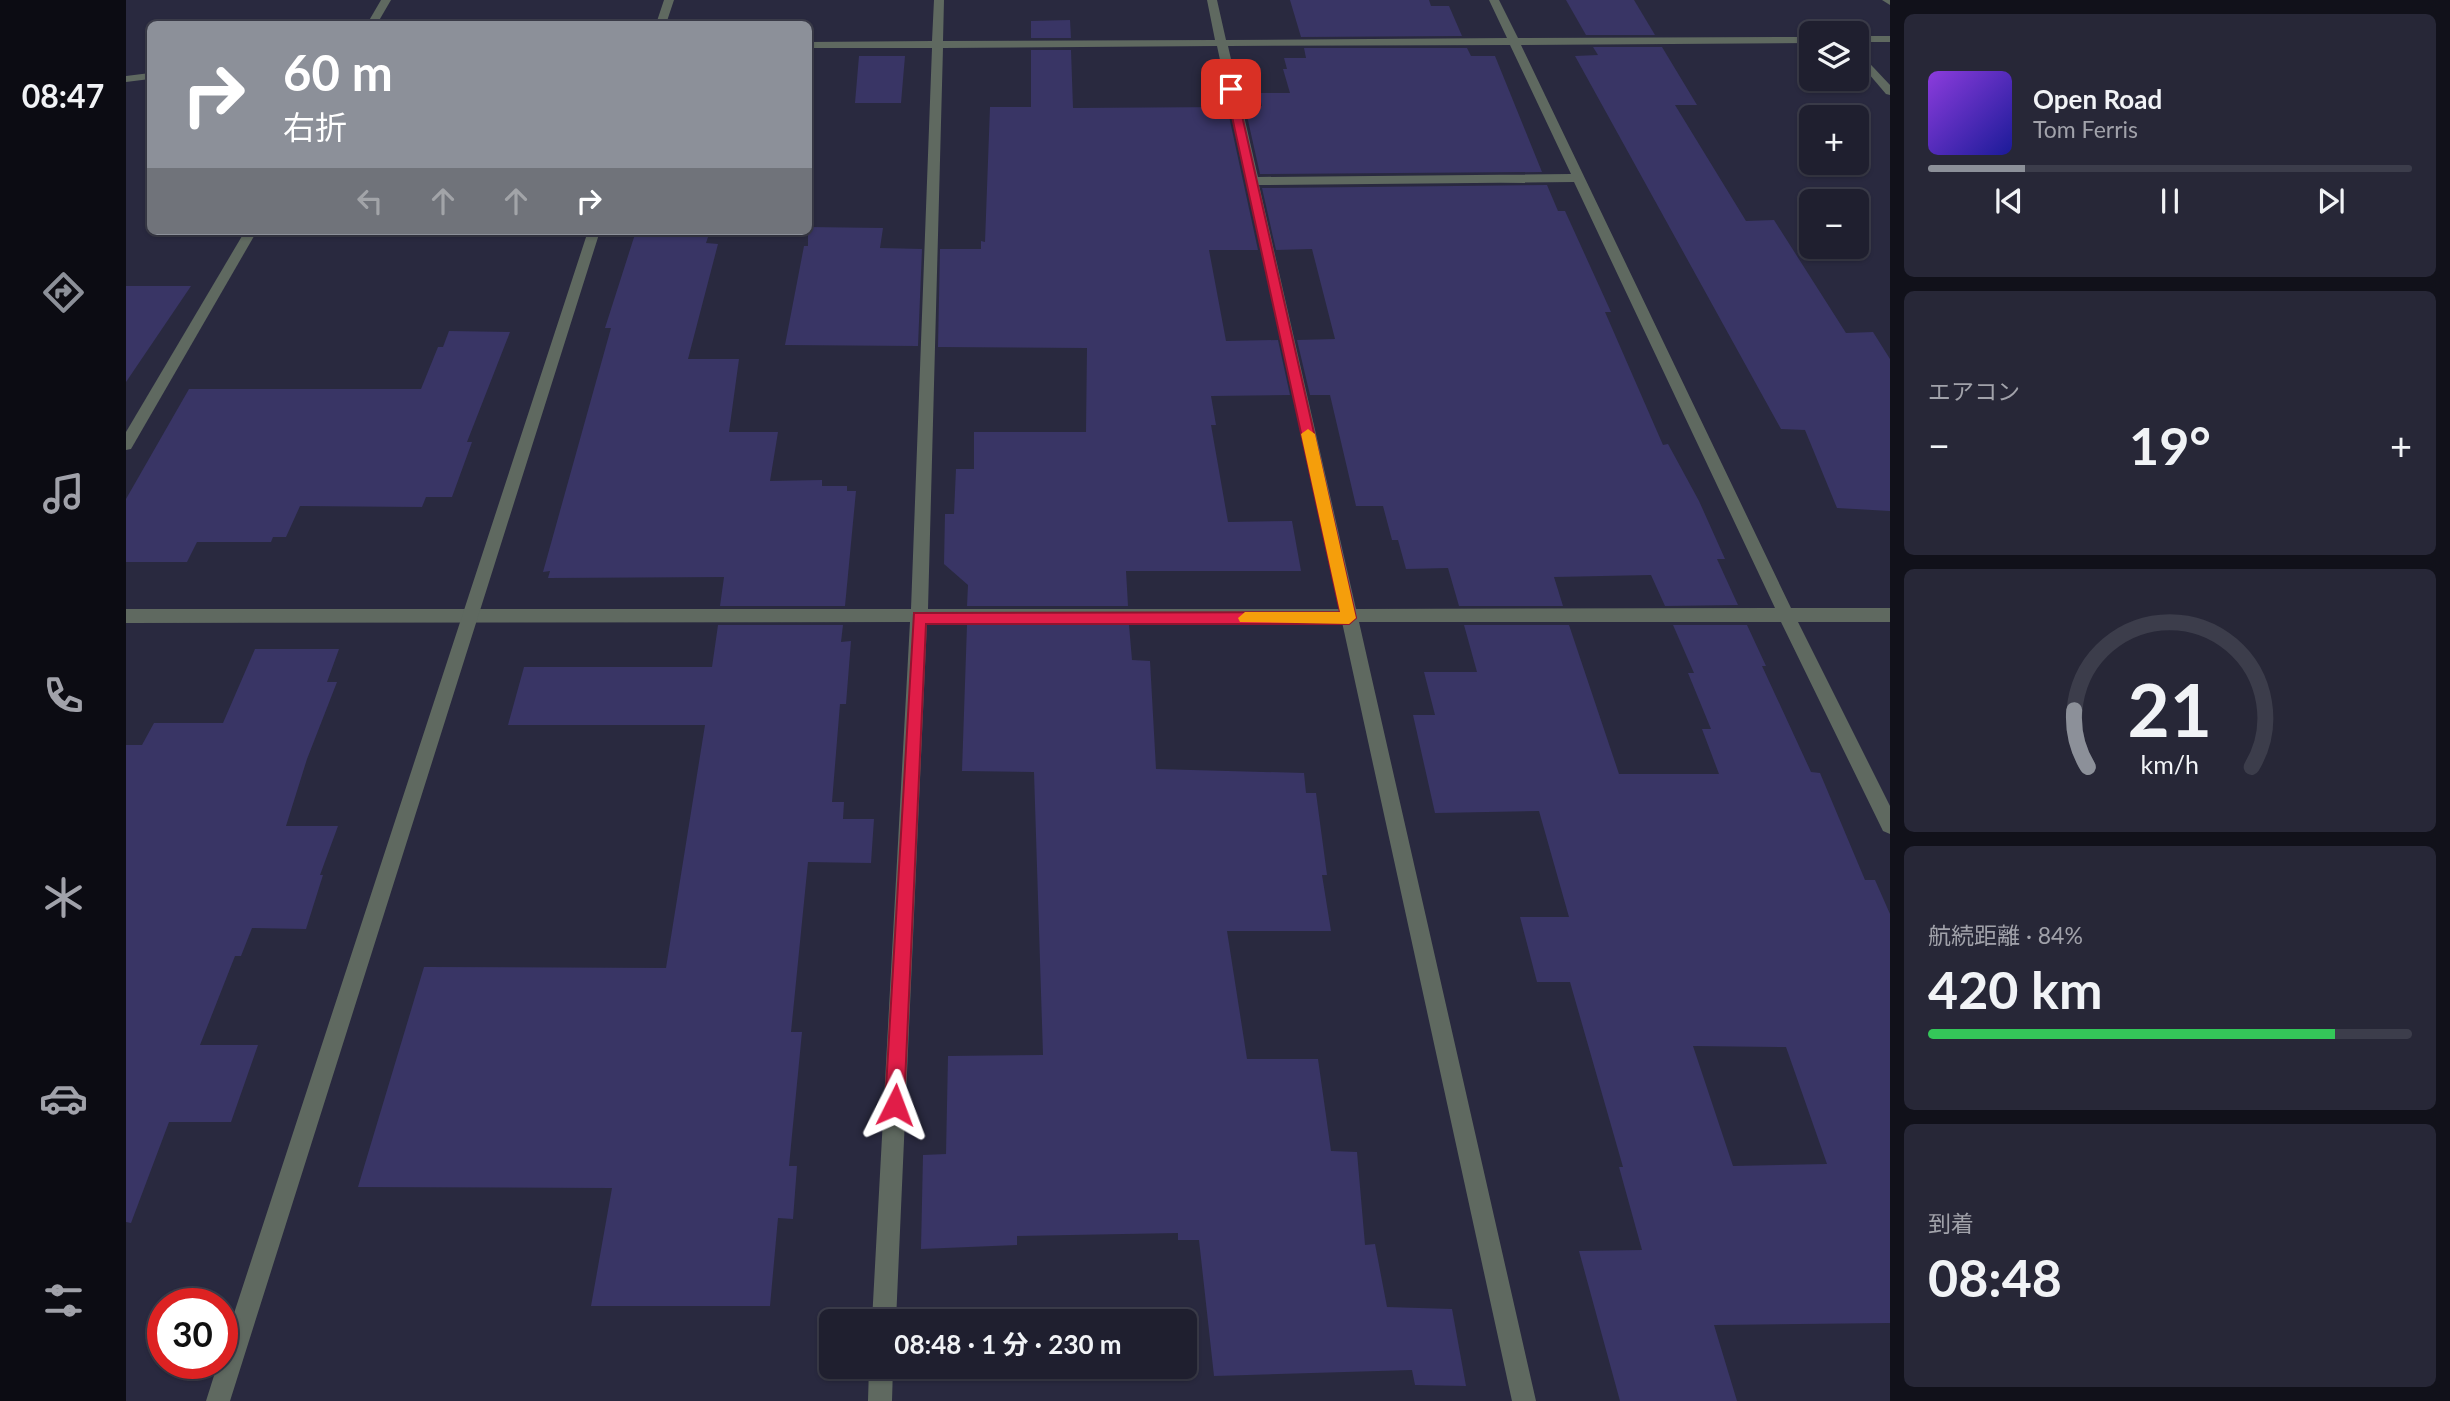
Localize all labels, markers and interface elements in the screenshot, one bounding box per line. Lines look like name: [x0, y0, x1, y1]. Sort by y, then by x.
map controls: [1799, 21, 1869, 259]
button: layers: [1799, 21, 1869, 91]
text: 60 m: [283, 43, 393, 101]
icon: right: [168, 49, 259, 140]
pin: [1201, 59, 1261, 119]
icon: arrive: [1212, 70, 1250, 108]
text: 08:47: [22, 76, 104, 115]
text: Open Road: [2033, 83, 2162, 115]
button: +: [1799, 105, 1869, 175]
text: 右折: [283, 107, 347, 146]
text: Tom Ferris: [2033, 115, 2138, 143]
icon: left: [351, 182, 389, 220]
icon: ahead: [424, 182, 462, 220]
icon: ahead: [497, 182, 535, 220]
icon: right: [570, 182, 608, 220]
icon: previous: [1990, 182, 2028, 220]
icon: pause: [2151, 182, 2189, 220]
icon: next: [2312, 182, 2350, 220]
button: −: [1799, 189, 1869, 259]
icon: directions: [39, 268, 88, 317]
text: エアコン: [1928, 377, 2020, 405]
text: 19°: [2129, 414, 2211, 476]
text: −: [1928, 422, 1950, 468]
text: +: [2390, 422, 2412, 468]
icon: music: [39, 469, 88, 518]
text: 21: [2128, 665, 2212, 753]
icon: phone: [39, 671, 88, 720]
text: km/h: [2141, 748, 2199, 778]
icon: climate: [39, 873, 88, 922]
text: 航続距離 · 84%: [1928, 921, 2083, 949]
text: 420 km: [1928, 958, 2102, 1020]
position arrow: [858, 1068, 932, 1142]
icon: car: [39, 1074, 88, 1123]
text: 到着: [1928, 1209, 1974, 1237]
text: 08:48: [1928, 1246, 2062, 1308]
icon: filters: [39, 1276, 88, 1325]
speed limit sign: 30: [147, 1288, 238, 1379]
text: 08:48 · 1 分 · 230 m: [894, 1328, 1122, 1360]

